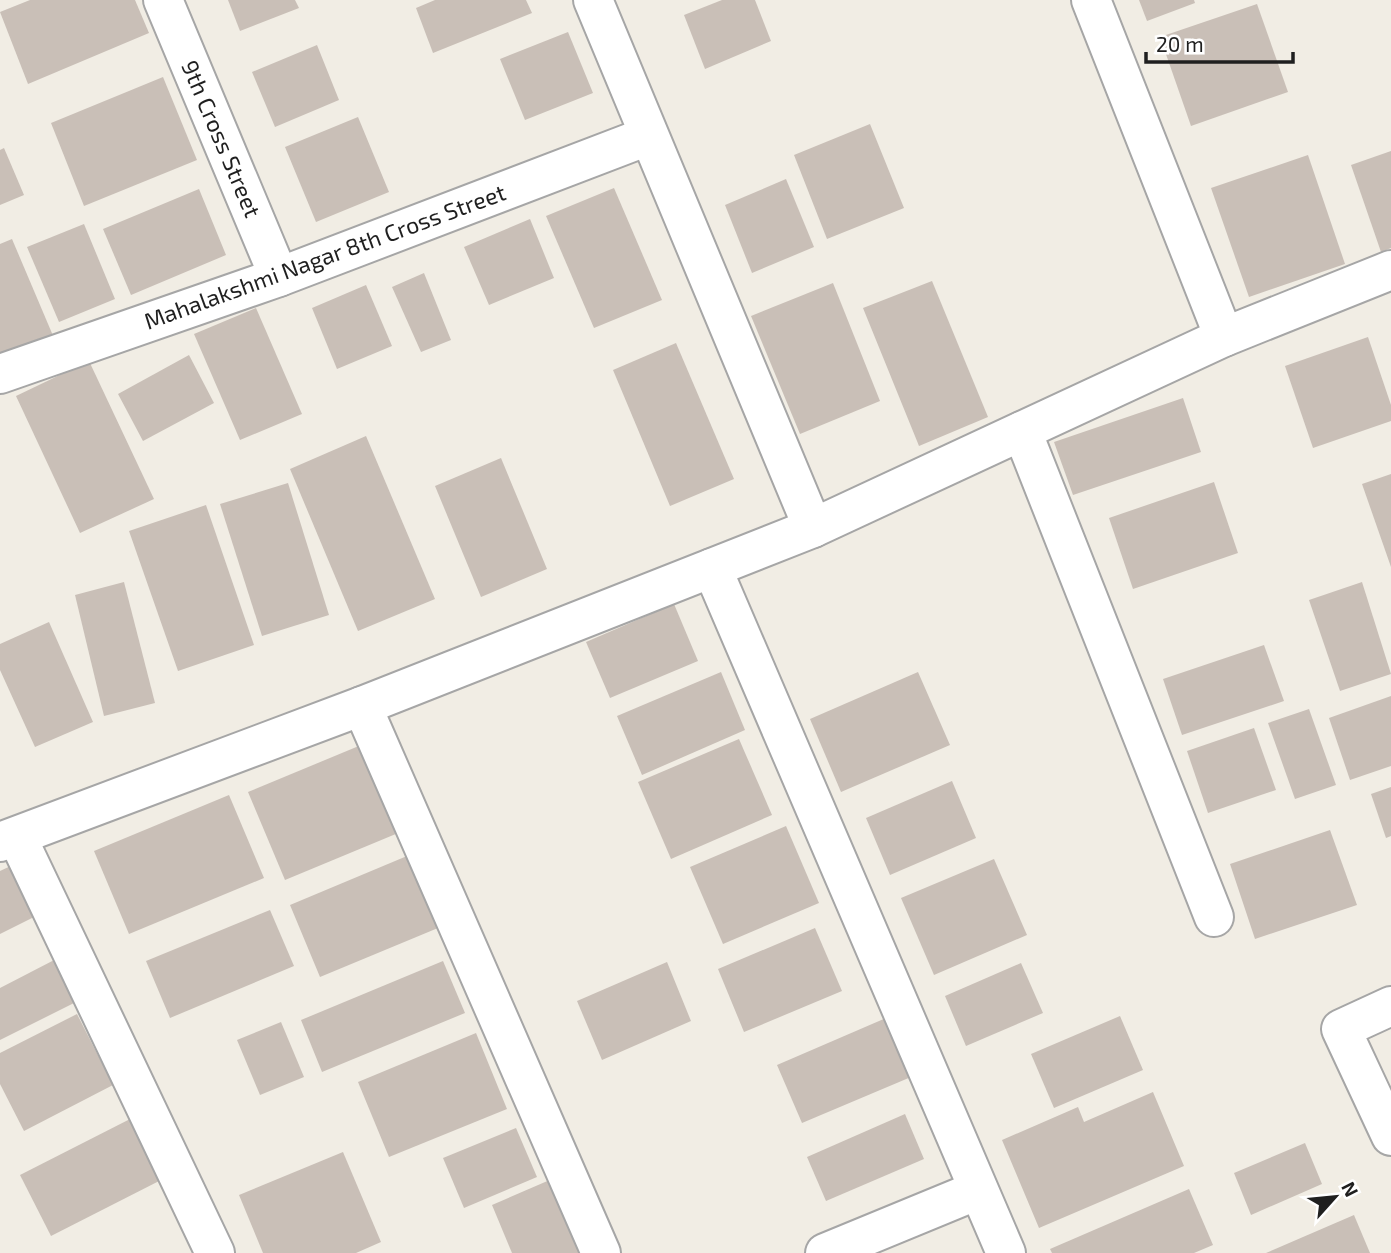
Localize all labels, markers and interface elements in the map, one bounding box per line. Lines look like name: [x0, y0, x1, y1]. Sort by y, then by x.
scale bar: [1146, 21, 1293, 65]
text: 20 m: [1156, 31, 1204, 56]
street label: 9th Cross Street: [176, 56, 268, 222]
street label: Mahalakshmi Nagar 8th Cross Street: [140, 177, 510, 335]
north arrow: [1300, 1162, 1370, 1232]
text: N: [1337, 1178, 1364, 1200]

